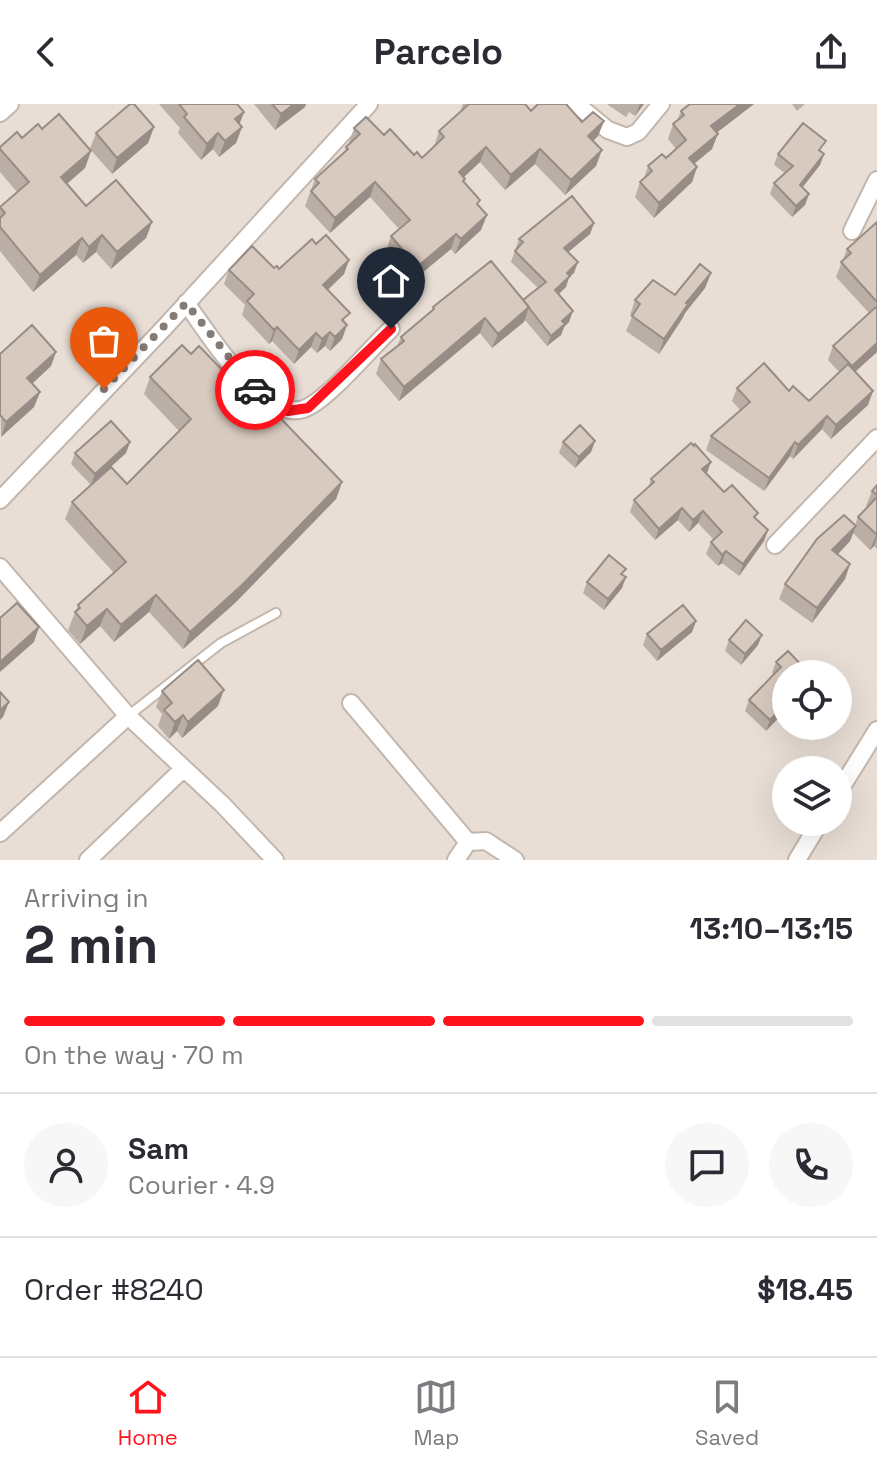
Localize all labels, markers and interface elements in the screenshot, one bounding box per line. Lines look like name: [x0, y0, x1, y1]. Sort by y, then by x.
text: Parcelo: [374, 29, 503, 75]
icon: back: [24, 30, 68, 74]
icon: share: [809, 30, 853, 74]
pin: [357, 247, 425, 329]
icon: home: [369, 259, 413, 303]
pin: [70, 307, 138, 389]
icon: bag: [82, 319, 126, 363]
courier: [215, 350, 295, 430]
icon: car: [233, 368, 277, 412]
map controls: [772, 660, 852, 836]
button: locate: [772, 660, 852, 740]
button: layers: [772, 756, 852, 836]
text: Arriving in: [24, 881, 148, 915]
text: 13:10–13:15: [689, 909, 853, 948]
text: 2 min: [24, 912, 158, 978]
text: On the way · 70 m: [24, 1038, 244, 1072]
button: person: [24, 1123, 108, 1207]
button: chat: [665, 1123, 749, 1207]
button: phone: [769, 1123, 853, 1207]
text: Sam: [128, 1129, 189, 1168]
text: Courier · 4.9: [128, 1168, 275, 1202]
text: Order #8240: [24, 1270, 204, 1309]
text: $18.45: [757, 1270, 853, 1309]
tab: Home: [118, 1375, 178, 1451]
tab: Map: [413, 1375, 459, 1451]
tab: Saved: [695, 1375, 759, 1451]

